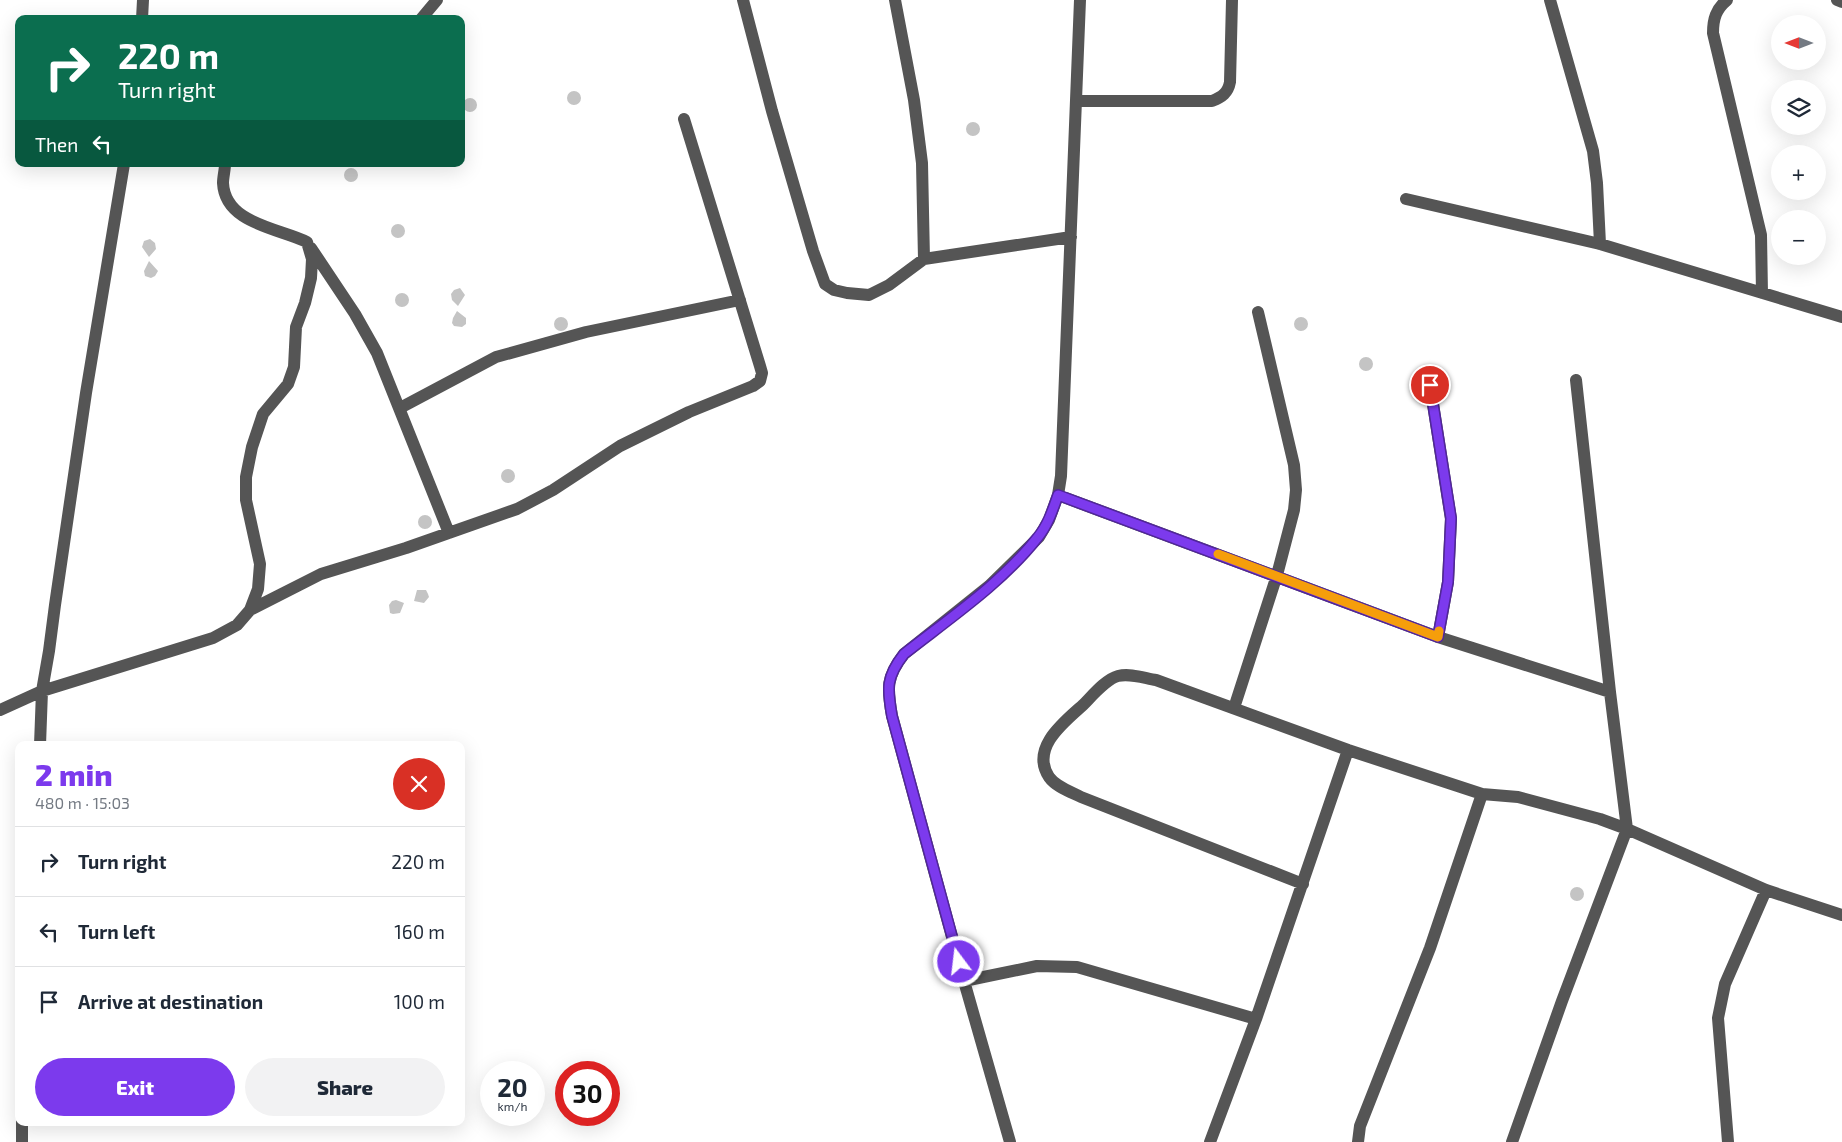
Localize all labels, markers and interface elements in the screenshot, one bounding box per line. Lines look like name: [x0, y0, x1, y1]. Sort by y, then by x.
north arrow: [1771, 15, 1826, 70]
map controls: [1771, 15, 1826, 265]
text: 220 m: [118, 34, 219, 76]
icon: right: [35, 35, 100, 100]
text: Turn right: [118, 76, 216, 102]
button: layers: [1771, 80, 1826, 135]
icon: left: [88, 130, 116, 158]
text: Then: [35, 133, 78, 156]
button: +: [1771, 145, 1826, 200]
button: −: [1771, 210, 1826, 265]
pin: [1409, 364, 1451, 406]
icon: arrive: [1416, 371, 1444, 399]
text: 2 min: [35, 756, 113, 792]
button: close: [393, 758, 445, 810]
text: 480 m · 15:03: [35, 793, 130, 812]
icon: right: [35, 848, 63, 876]
text: Turn right: [78, 850, 166, 873]
text: 220 m: [391, 850, 445, 873]
icon: left: [35, 918, 63, 946]
text: Turn left: [78, 920, 155, 943]
text: 160 m: [394, 920, 445, 943]
position arrow: [932, 935, 984, 987]
icon: arrive: [35, 988, 63, 1016]
text: Arrive at destination: [78, 990, 263, 1013]
text: 100 m: [394, 990, 445, 1013]
button: Exit: [35, 1058, 235, 1116]
button: Share: [245, 1058, 445, 1116]
speed limit sign: 30: [555, 1061, 620, 1126]
text: 20: [497, 1072, 528, 1102]
text: km/h: [498, 1099, 527, 1113]

